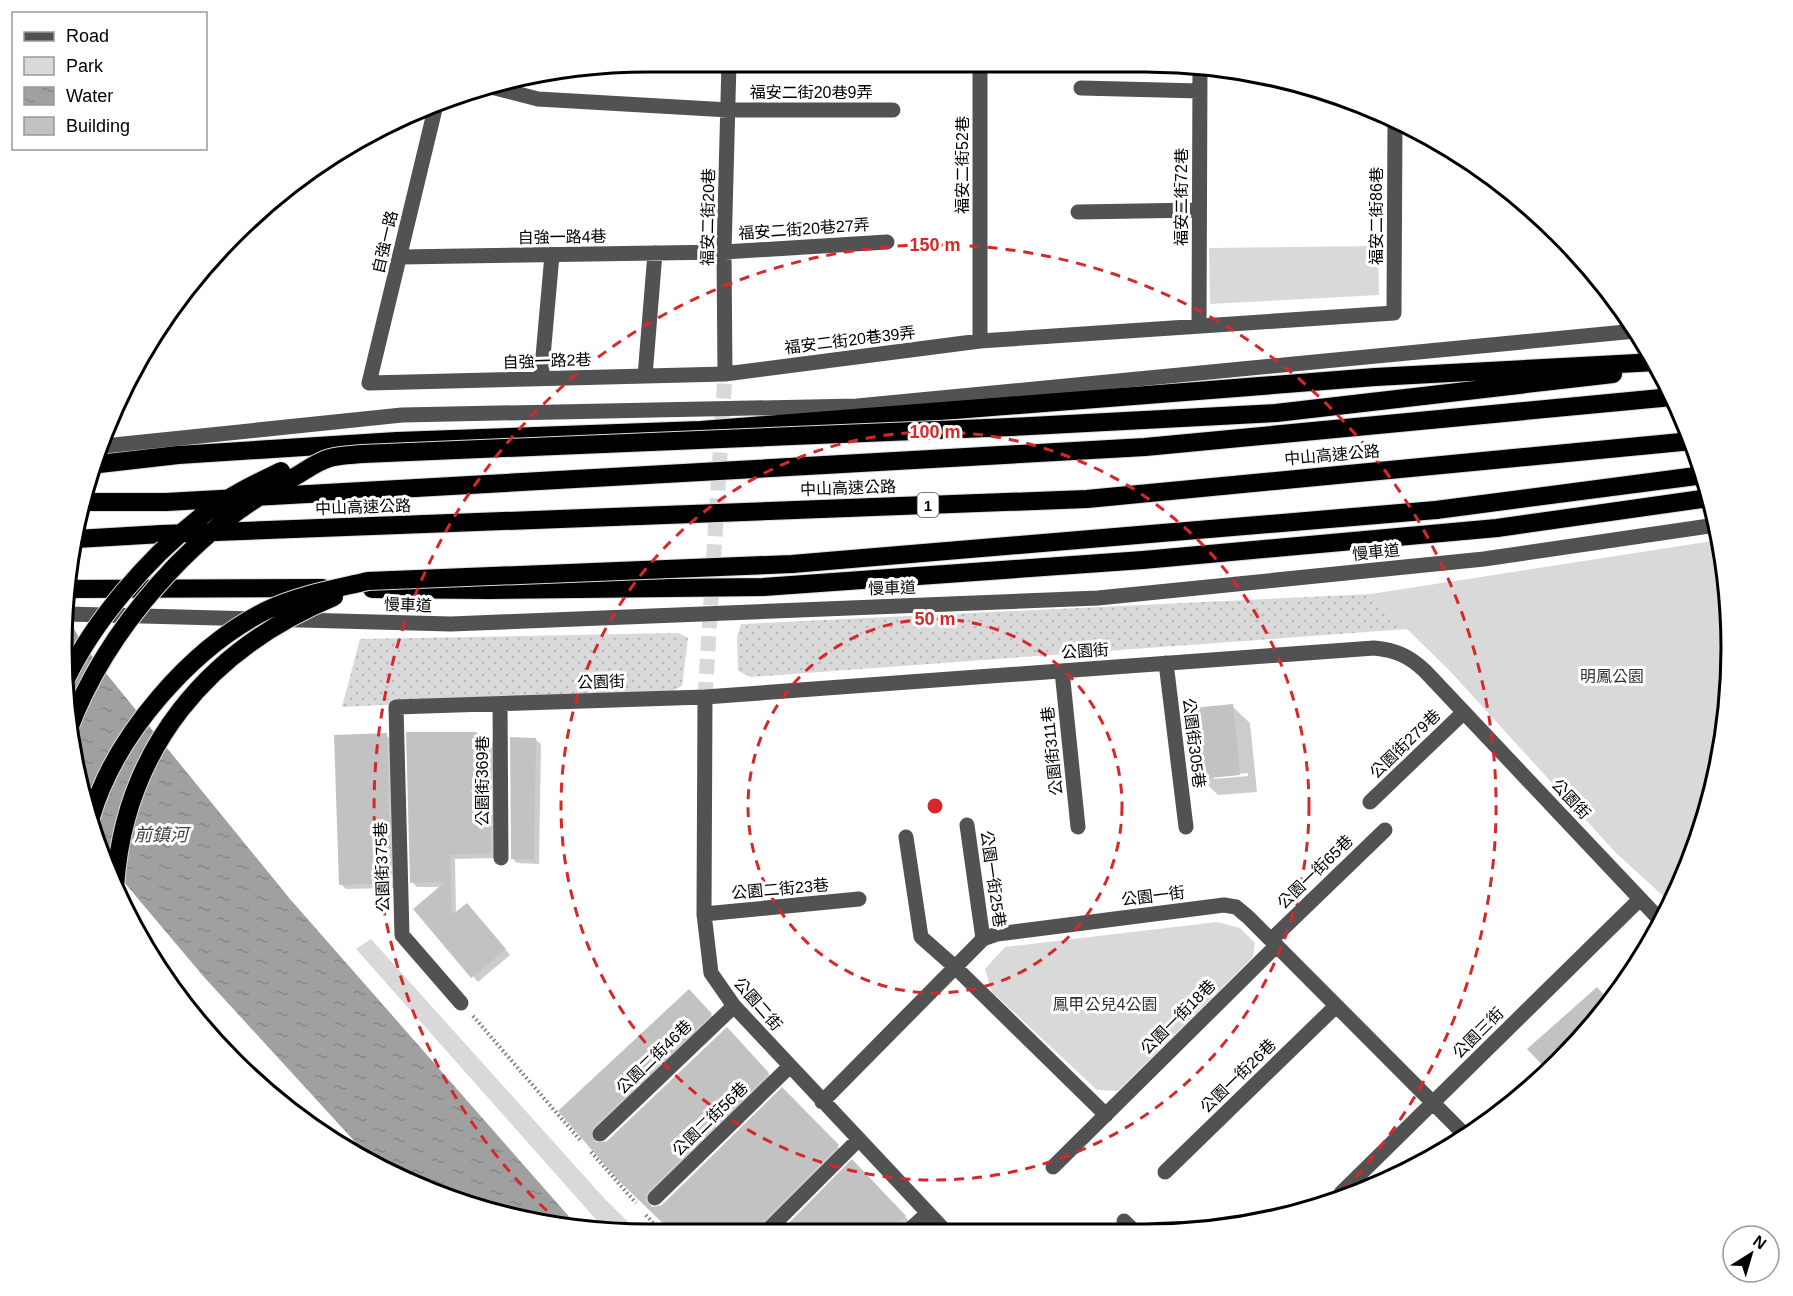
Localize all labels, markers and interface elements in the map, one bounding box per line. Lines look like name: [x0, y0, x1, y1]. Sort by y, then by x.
legend: [12, 12, 207, 150]
text: Road: [66, 26, 109, 46]
text: Park: [66, 56, 104, 76]
street label: 福安二街20巷9弄: [750, 84, 872, 101]
text: Water: [66, 86, 113, 106]
text: Building: [66, 116, 130, 136]
street label: 福安二街52巷: [954, 116, 971, 214]
street label: 福安二街72巷: [1173, 148, 1190, 246]
street label: 福安二街86巷: [1368, 167, 1385, 265]
street label: 福安二街20巷: [699, 168, 717, 266]
street label: 自強一路: [370, 209, 400, 275]
street label: 福安二街20巷27弄: [738, 216, 870, 242]
street label: 自強一路4巷: [517, 228, 607, 246]
text: 150 m: [909, 235, 961, 255]
street label: 福安二街20巷39弄: [784, 324, 916, 356]
street label: 自強一路2巷: [502, 351, 592, 371]
text: 100 m: [909, 422, 961, 442]
street label: 中山高速公路: [1283, 442, 1381, 468]
street label: 中山高速公路: [800, 478, 896, 498]
road number: 1: [918, 493, 938, 517]
street label: 中山高速公路: [315, 497, 411, 517]
street label: 慢車道: [1351, 541, 1401, 563]
street label: 慢車道: [868, 579, 916, 597]
street label: 慢車道: [384, 596, 432, 614]
text: 50 m: [914, 609, 956, 629]
street label: 公園街: [1060, 641, 1110, 661]
park label: 明鳳公園: [1580, 668, 1644, 685]
street label: 公園街: [577, 673, 625, 691]
street label: 公園街305巷: [1180, 697, 1208, 789]
street label: 公園街311巷: [1039, 706, 1065, 796]
street label: 公園街279巷: [1366, 706, 1444, 782]
street label: 公園街369巷: [474, 736, 491, 826]
street label: 公園街: [1548, 776, 1594, 822]
centre of rings: [925, 796, 945, 816]
street label: 公園街375巷: [372, 821, 392, 913]
water label: 前鎮河: [134, 825, 191, 845]
street label: 公園一街25巷: [978, 829, 1008, 929]
street label: 公園一街65巷: [1274, 832, 1356, 912]
street label: 公園二街23巷: [731, 876, 829, 902]
street label: 公園一街: [1120, 884, 1186, 908]
street label: 公園二街: [731, 974, 785, 1034]
street label: 公園一街18巷: [1137, 976, 1219, 1058]
park label: 鳳甲公兒4公園: [1053, 996, 1157, 1013]
street label: 公園三街: [1449, 1004, 1507, 1062]
street label: 公園二街46巷: [613, 1017, 695, 1097]
street label: 公園一街26巷: [1197, 1036, 1279, 1116]
street label: 公園二街56巷: [669, 1079, 751, 1159]
north arrow: [1721, 1224, 1781, 1284]
text: N: [1750, 1232, 1769, 1253]

